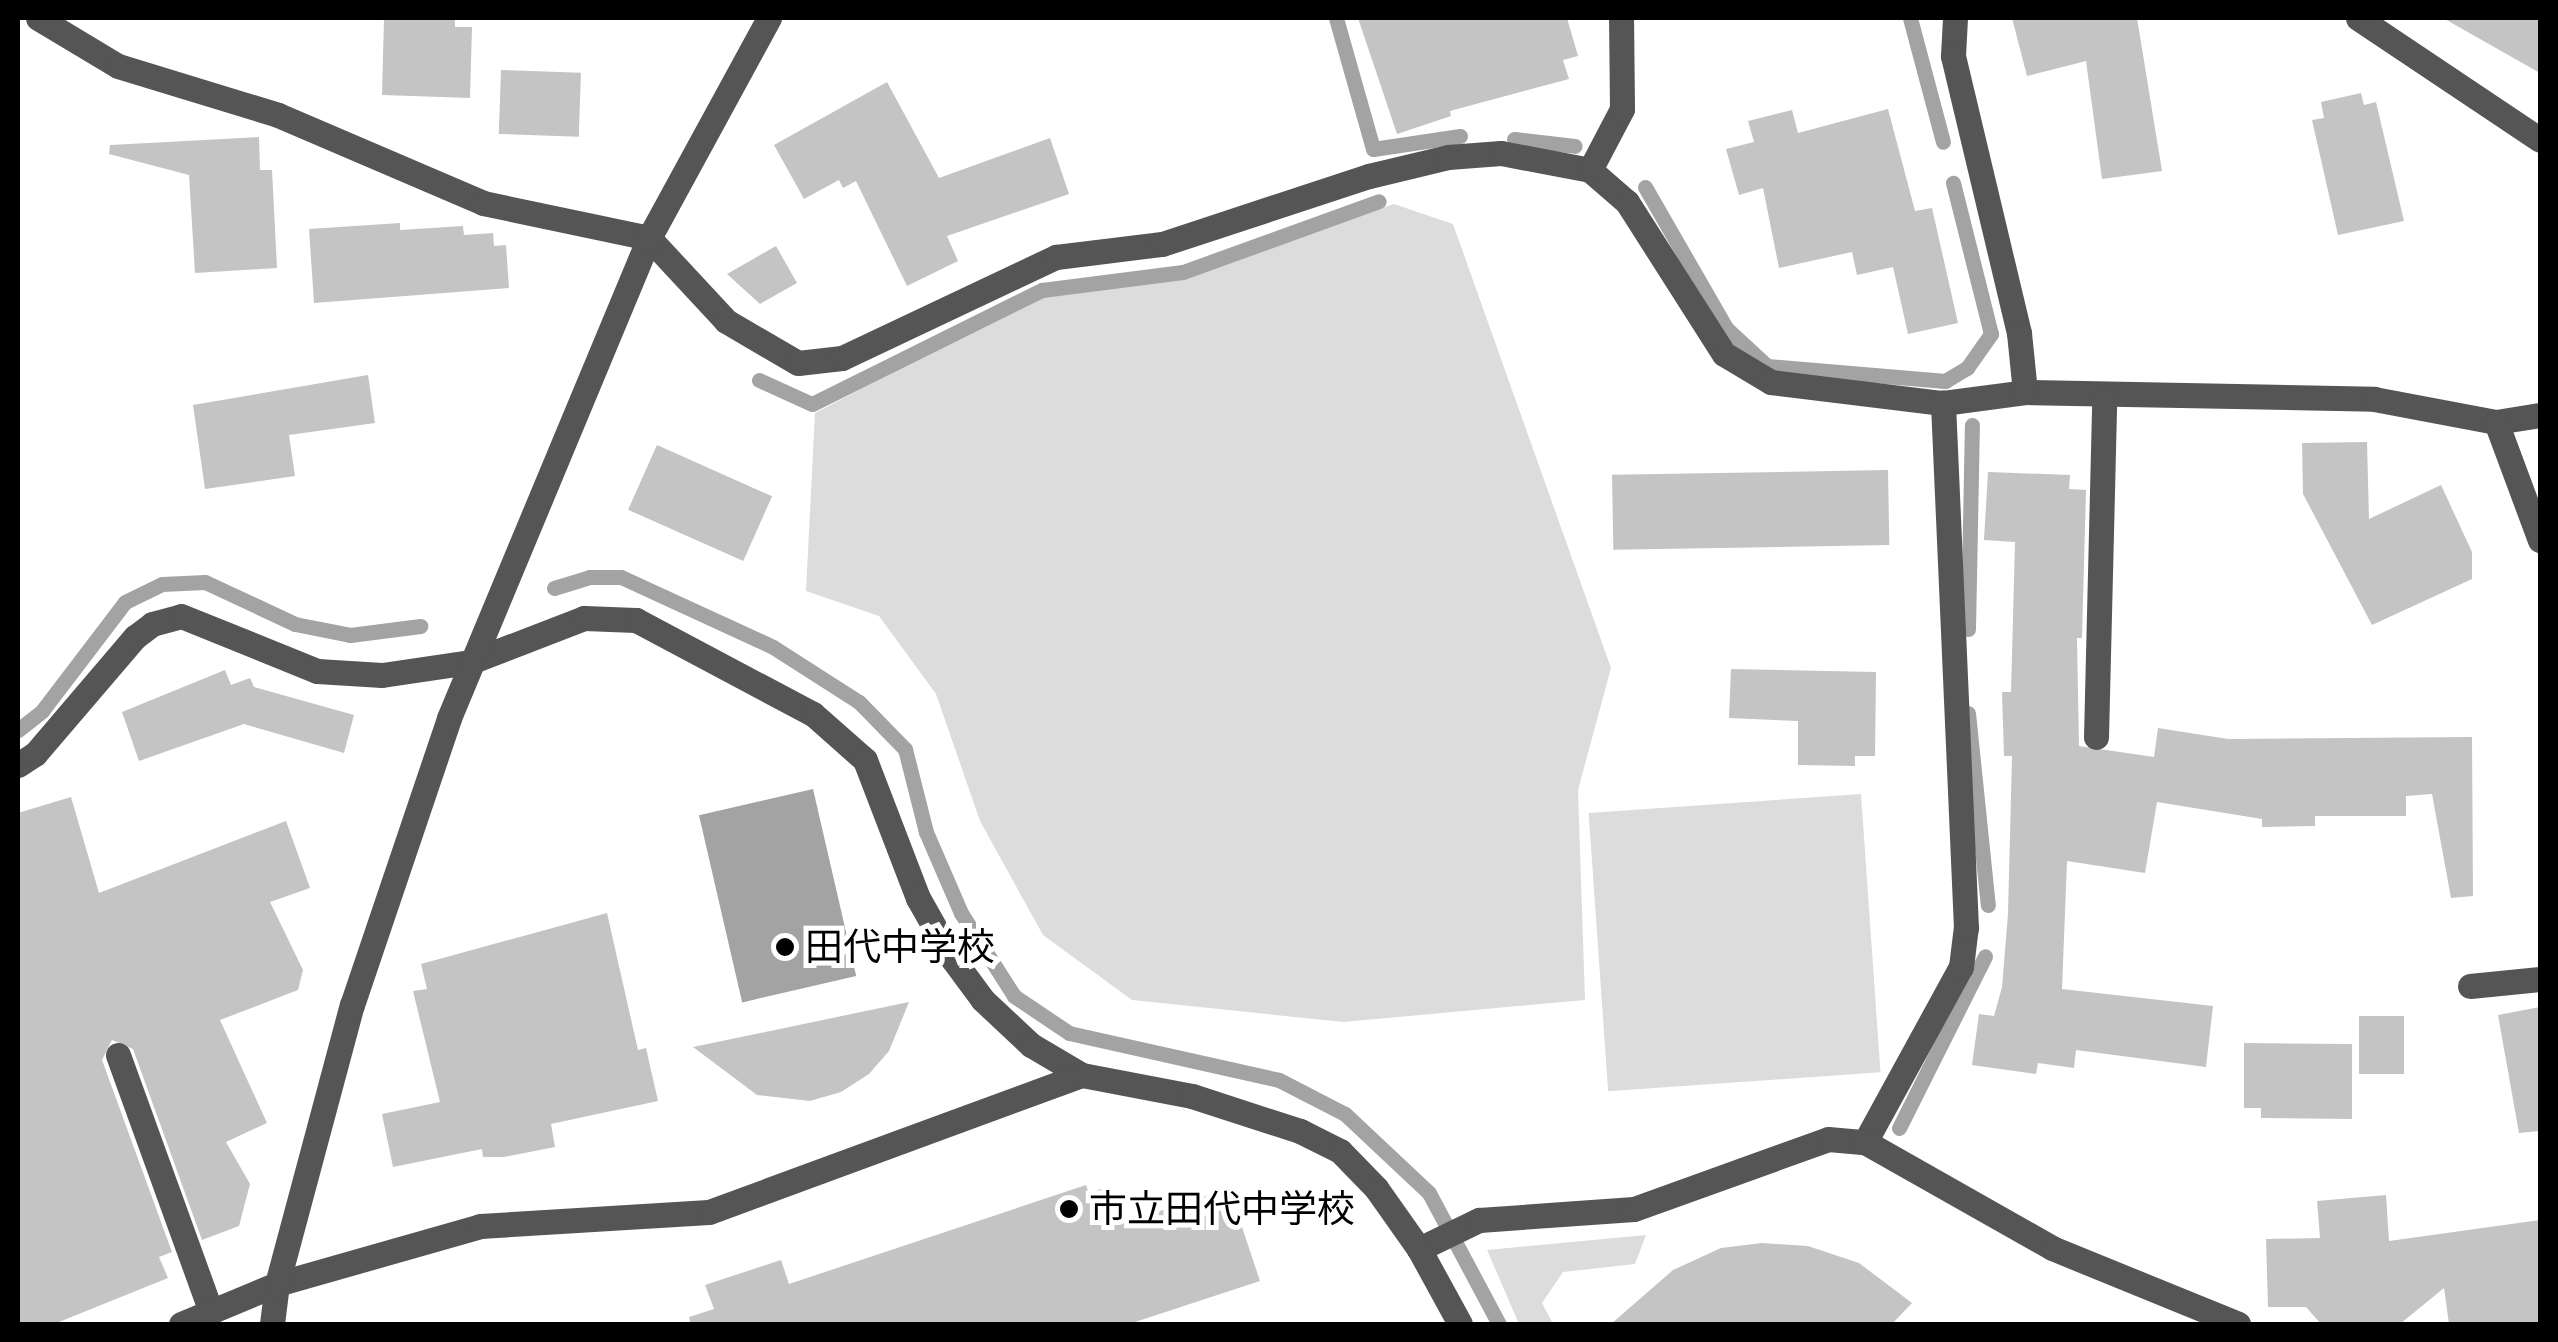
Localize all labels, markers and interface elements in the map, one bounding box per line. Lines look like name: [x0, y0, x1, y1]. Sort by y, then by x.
place label: 田代中学校: [805, 924, 995, 970]
marker: 田代中学校: [774, 936, 796, 958]
place label: 市立田代中学校: [1089, 1186, 1355, 1232]
marker: 市立田代中学校: [1058, 1198, 1080, 1220]

